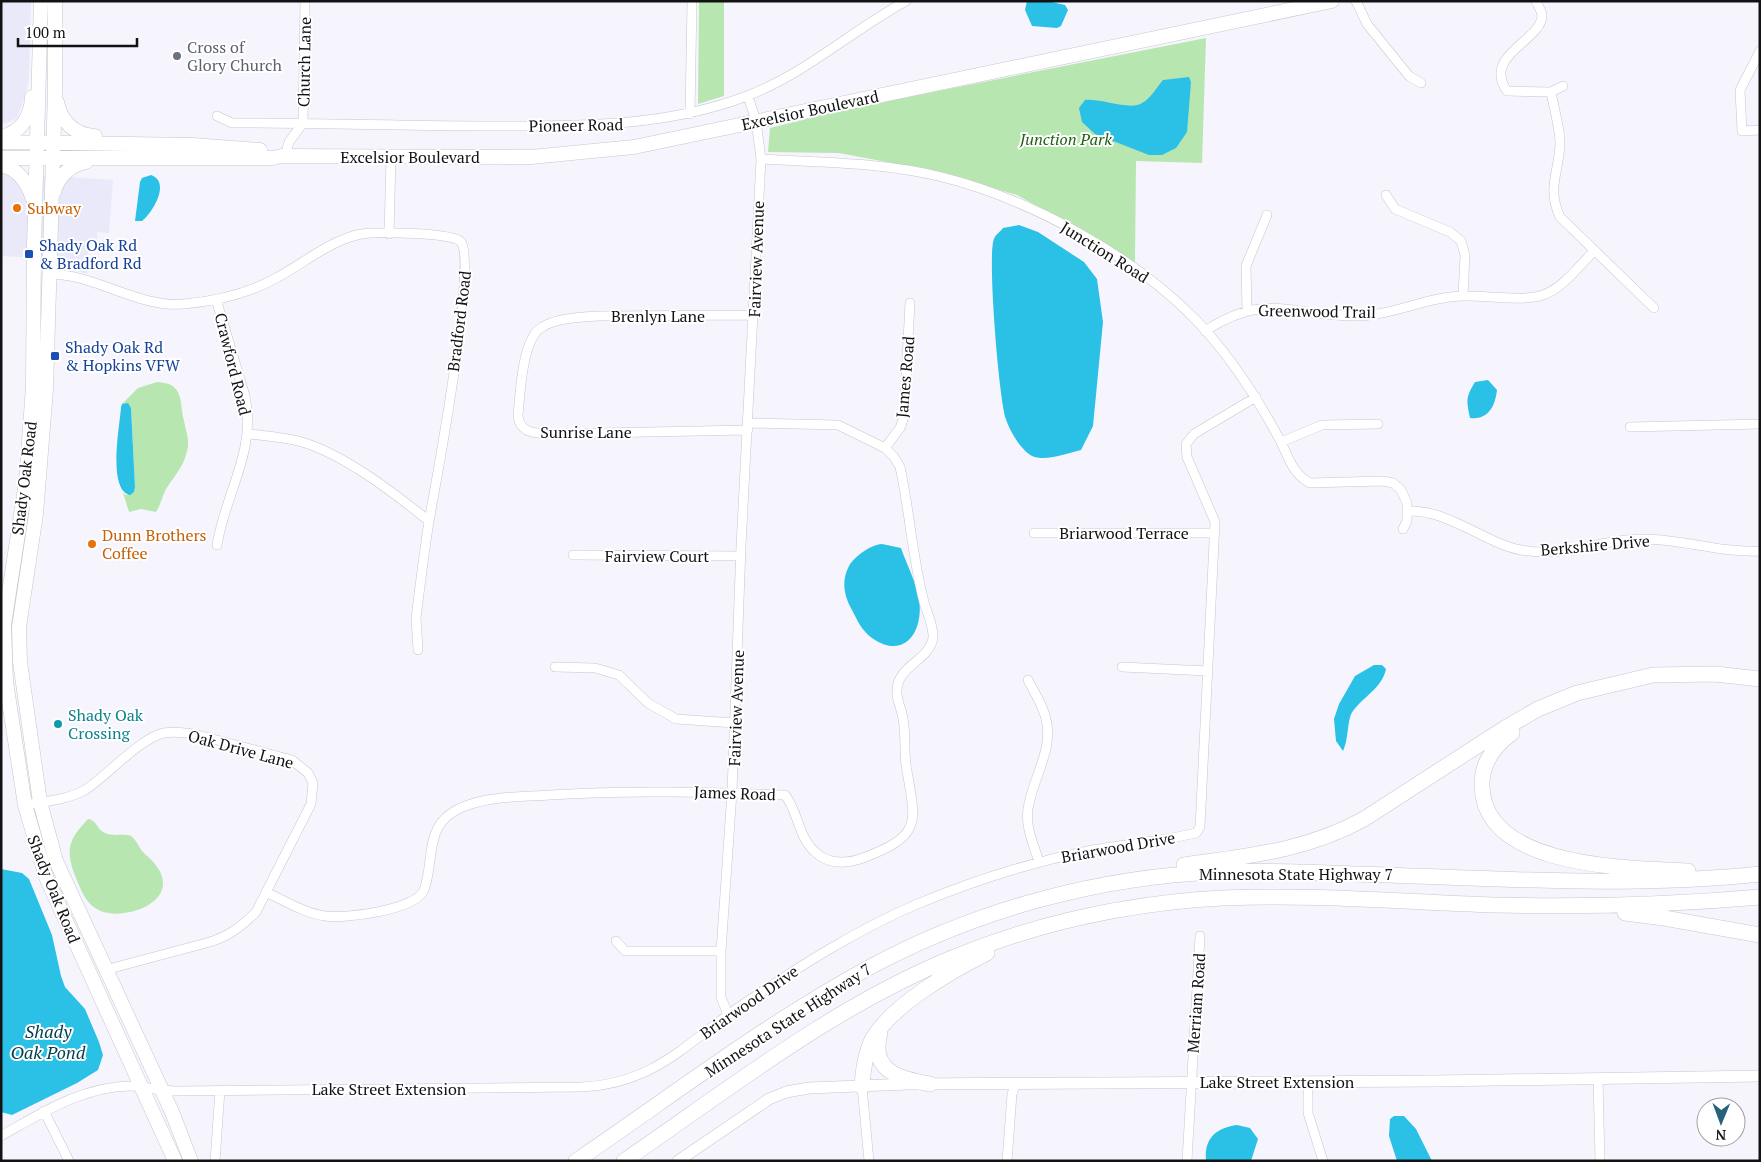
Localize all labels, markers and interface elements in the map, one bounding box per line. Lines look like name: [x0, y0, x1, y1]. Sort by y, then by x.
scale bar: [18, 15, 136, 47]
street label: Church Lane: [292, 17, 316, 107]
text: 100 m: [25, 22, 66, 42]
place label: Cross of Glory Church: [187, 36, 283, 76]
marker: Cross of Glory Church: [171, 50, 183, 62]
street label: Excelsior Boulevard: [739, 85, 881, 135]
street label: Pioneer Road: [529, 113, 624, 137]
park label: Junction Park: [1019, 128, 1112, 150]
street label: Excelsior Boulevard: [340, 146, 480, 168]
place label: Subway: [27, 197, 82, 219]
street label: Fairview Avenue: [743, 200, 769, 318]
marker: Subway: [11, 202, 23, 214]
street label: Junction Road: [1057, 216, 1153, 288]
place label: Shady Oak Rd & Bradford Rd: [39, 234, 142, 274]
marker: Shady Oak Rd & Bradford Rd: [23, 248, 35, 260]
street label: Bradford Road: [442, 269, 476, 373]
street label: Greenwood Trail: [1258, 299, 1376, 323]
street label: Brenlyn Lane: [611, 305, 705, 327]
street label: Crawford Road: [210, 310, 256, 418]
street label: James Road: [890, 335, 920, 419]
place label: Shady Oak Rd & Hopkins VFW: [65, 336, 180, 376]
marker: Shady Oak Rd & Hopkins VFW: [49, 350, 61, 362]
street label: Shady Oak Road: [6, 420, 42, 536]
street label: Sunrise Lane: [540, 421, 632, 443]
street label: Briarwood Terrace: [1059, 522, 1189, 544]
place label: Dunn Brothers Coffee: [102, 524, 207, 564]
street label: Berkshire Drive: [1539, 529, 1651, 561]
marker: Dunn Brothers Coffee: [86, 538, 98, 550]
street label: Fairview Court: [605, 545, 709, 567]
street label: Fairview Avenue: [723, 649, 749, 767]
place label: Shady Oak Crossing: [68, 704, 144, 744]
marker: Shady Oak Crossing: [52, 718, 64, 730]
street label: Oak Drive Lane: [186, 724, 296, 774]
street label: James Road: [694, 781, 776, 805]
street label: Briarwood Drive: [1059, 826, 1177, 868]
street label: Shady Oak Road: [22, 832, 86, 946]
street label: Minnesota State Highway 7: [1199, 863, 1393, 885]
street label: Merriam Road: [1182, 952, 1210, 1054]
street label: Minnesota State Highway 7: [701, 958, 875, 1082]
street label: Briarwood Drive: [695, 960, 803, 1044]
water label: Shady Oak Pond: [11, 1019, 86, 1064]
street label: Lake Street Extension: [1200, 1071, 1355, 1093]
street label: Lake Street Extension: [312, 1078, 467, 1100]
north arrow: [1696, 1097, 1746, 1147]
text: N: [1715, 1126, 1726, 1145]

